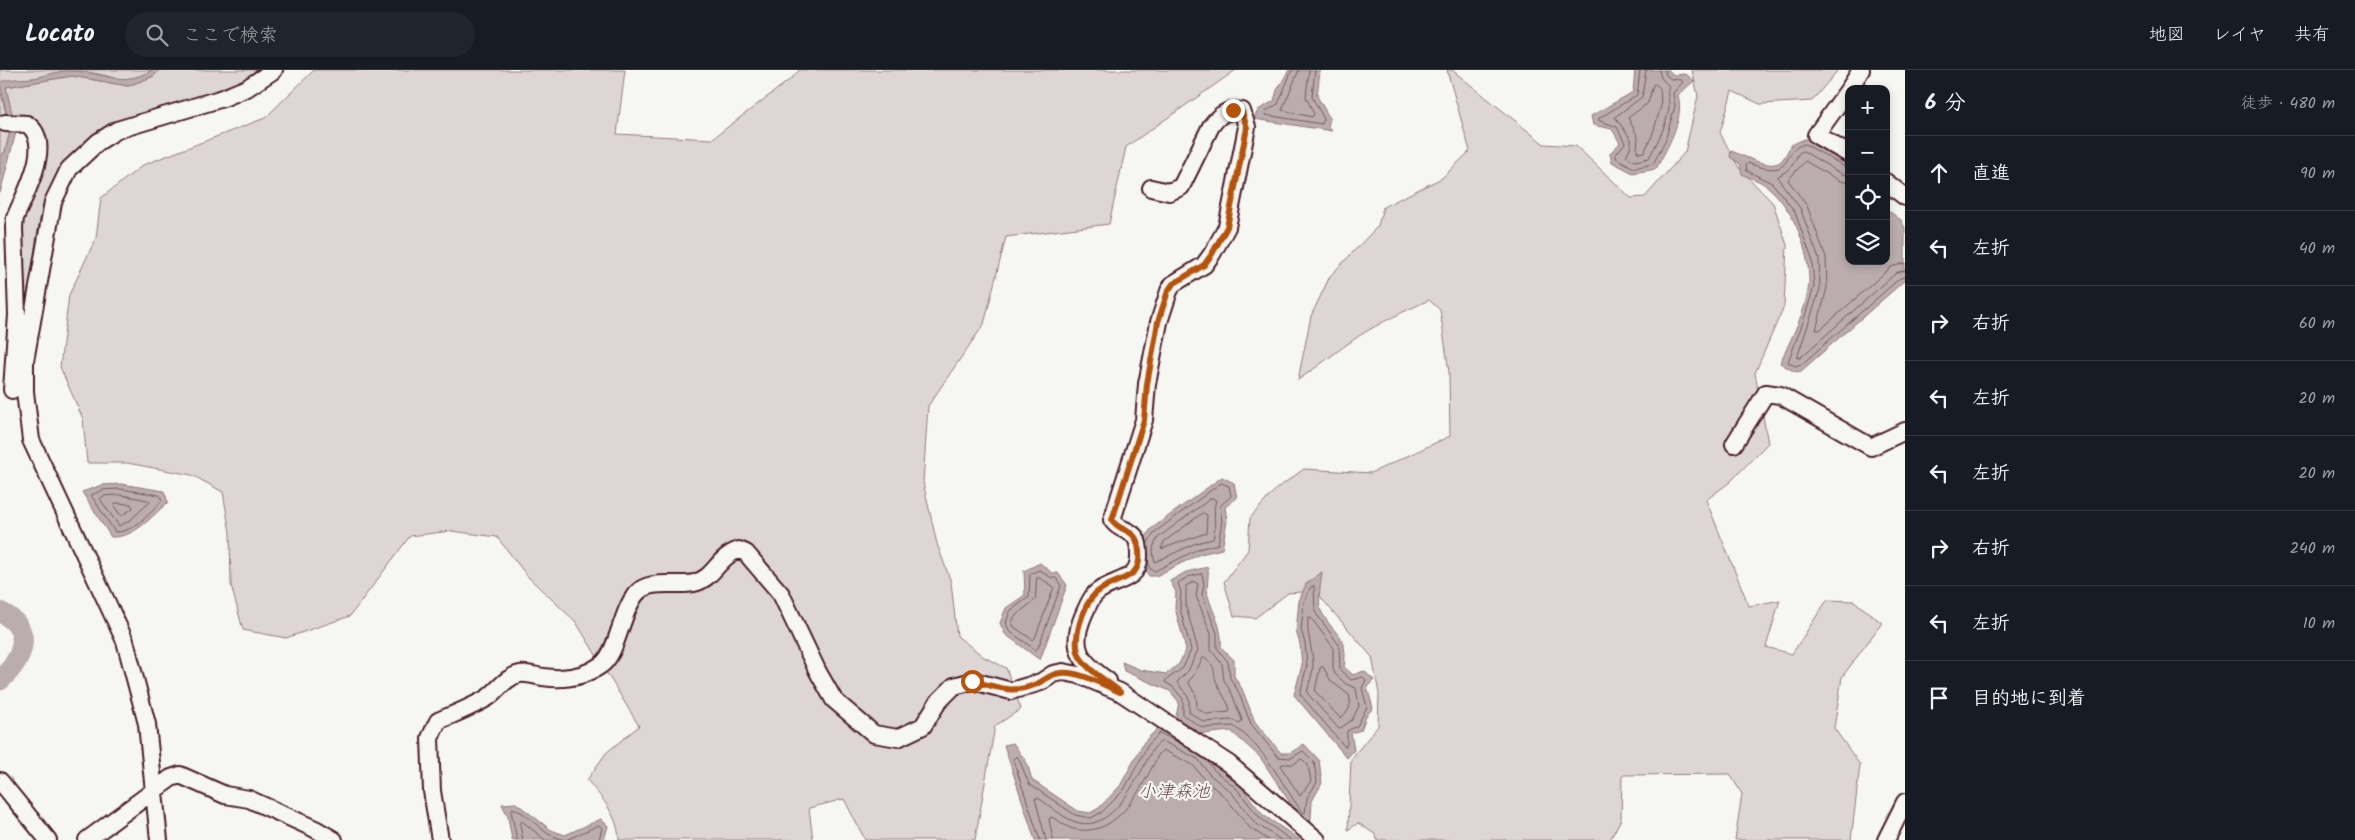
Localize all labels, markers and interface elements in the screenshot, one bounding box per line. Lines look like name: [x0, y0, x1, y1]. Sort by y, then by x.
search box: [125, 12, 475, 57]
text: Locato: [25, 15, 95, 54]
icon: search: [143, 21, 171, 49]
text: ここで検索: [183, 21, 278, 51]
text: 地図: [2149, 21, 2185, 50]
text: レイヤ: [2213, 21, 2266, 50]
text: 共有: [2294, 21, 2330, 50]
map controls: [1845, 85, 1890, 265]
button: +: [1845, 85, 1890, 130]
text: 6 分: [1925, 87, 1965, 120]
text: 徒歩 · 480 m: [2241, 91, 2335, 116]
route end: [1222, 99, 1245, 122]
button: −: [1845, 130, 1890, 175]
icon: ahead: [1925, 159, 1953, 187]
text: 直進: [1972, 159, 2010, 189]
text: 90 m: [2300, 161, 2335, 186]
button: locate: [1845, 175, 1890, 220]
button: layers: [1845, 220, 1890, 265]
icon: left: [1925, 234, 1953, 262]
text: 左折: [1972, 234, 2010, 264]
text: 40 m: [2299, 236, 2335, 261]
icon: right: [1925, 309, 1953, 337]
text: 右折: [1972, 309, 2010, 339]
text: 60 m: [2299, 311, 2335, 336]
icon: left: [1925, 384, 1953, 412]
text: 左折: [1972, 384, 2010, 414]
text: 20 m: [2299, 386, 2335, 411]
icon: left: [1925, 459, 1953, 487]
text: 左折: [1972, 459, 2010, 489]
text: 20 m: [2299, 461, 2335, 486]
icon: right: [1925, 534, 1953, 562]
text: 右折: [1972, 534, 2010, 564]
text: 240 m: [2290, 536, 2335, 561]
icon: left: [1925, 609, 1953, 637]
text: 左折: [1972, 609, 2010, 639]
text: 10 m: [2303, 611, 2335, 636]
route start: [961, 670, 984, 693]
icon: arrive: [1925, 684, 1953, 712]
text: 目的地に到着: [1972, 684, 2086, 714]
water label: 小津森池: [1138, 778, 1211, 807]

